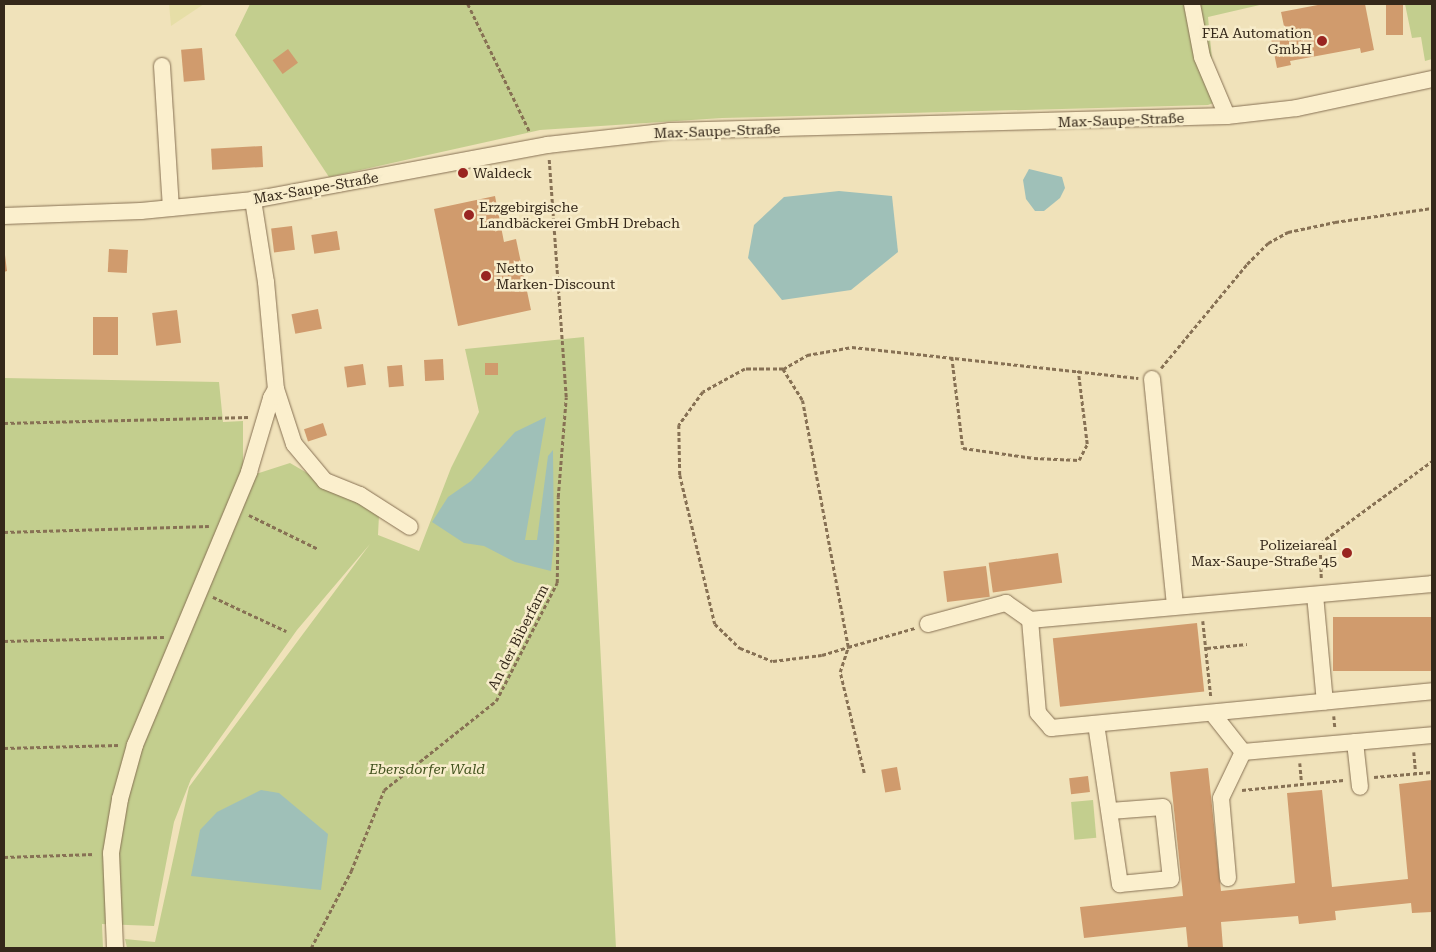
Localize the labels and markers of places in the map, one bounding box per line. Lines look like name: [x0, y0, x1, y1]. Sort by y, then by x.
place label: FEA Automation GmbH: [1202, 25, 1312, 58]
marker: FEA Automation GmbH: [1316, 35, 1328, 47]
place label: Waldeck: [473, 165, 532, 181]
marker: Waldeck: [457, 167, 469, 179]
place label: Erzgebirgische Landbäckerei GmbH Drebach: [479, 199, 680, 232]
marker: Erzgebirgische Landbäckerei GmbH Drebach: [463, 209, 475, 221]
place label: Netto Marken-Discount: [496, 260, 615, 292]
marker: Netto Marken-Discount: [480, 270, 492, 282]
place label: Polizeiareal Max-Saupe-Straße 45: [1191, 537, 1337, 570]
marker: Polizeiareal Max-Saupe-Straße 45: [1341, 547, 1353, 559]

